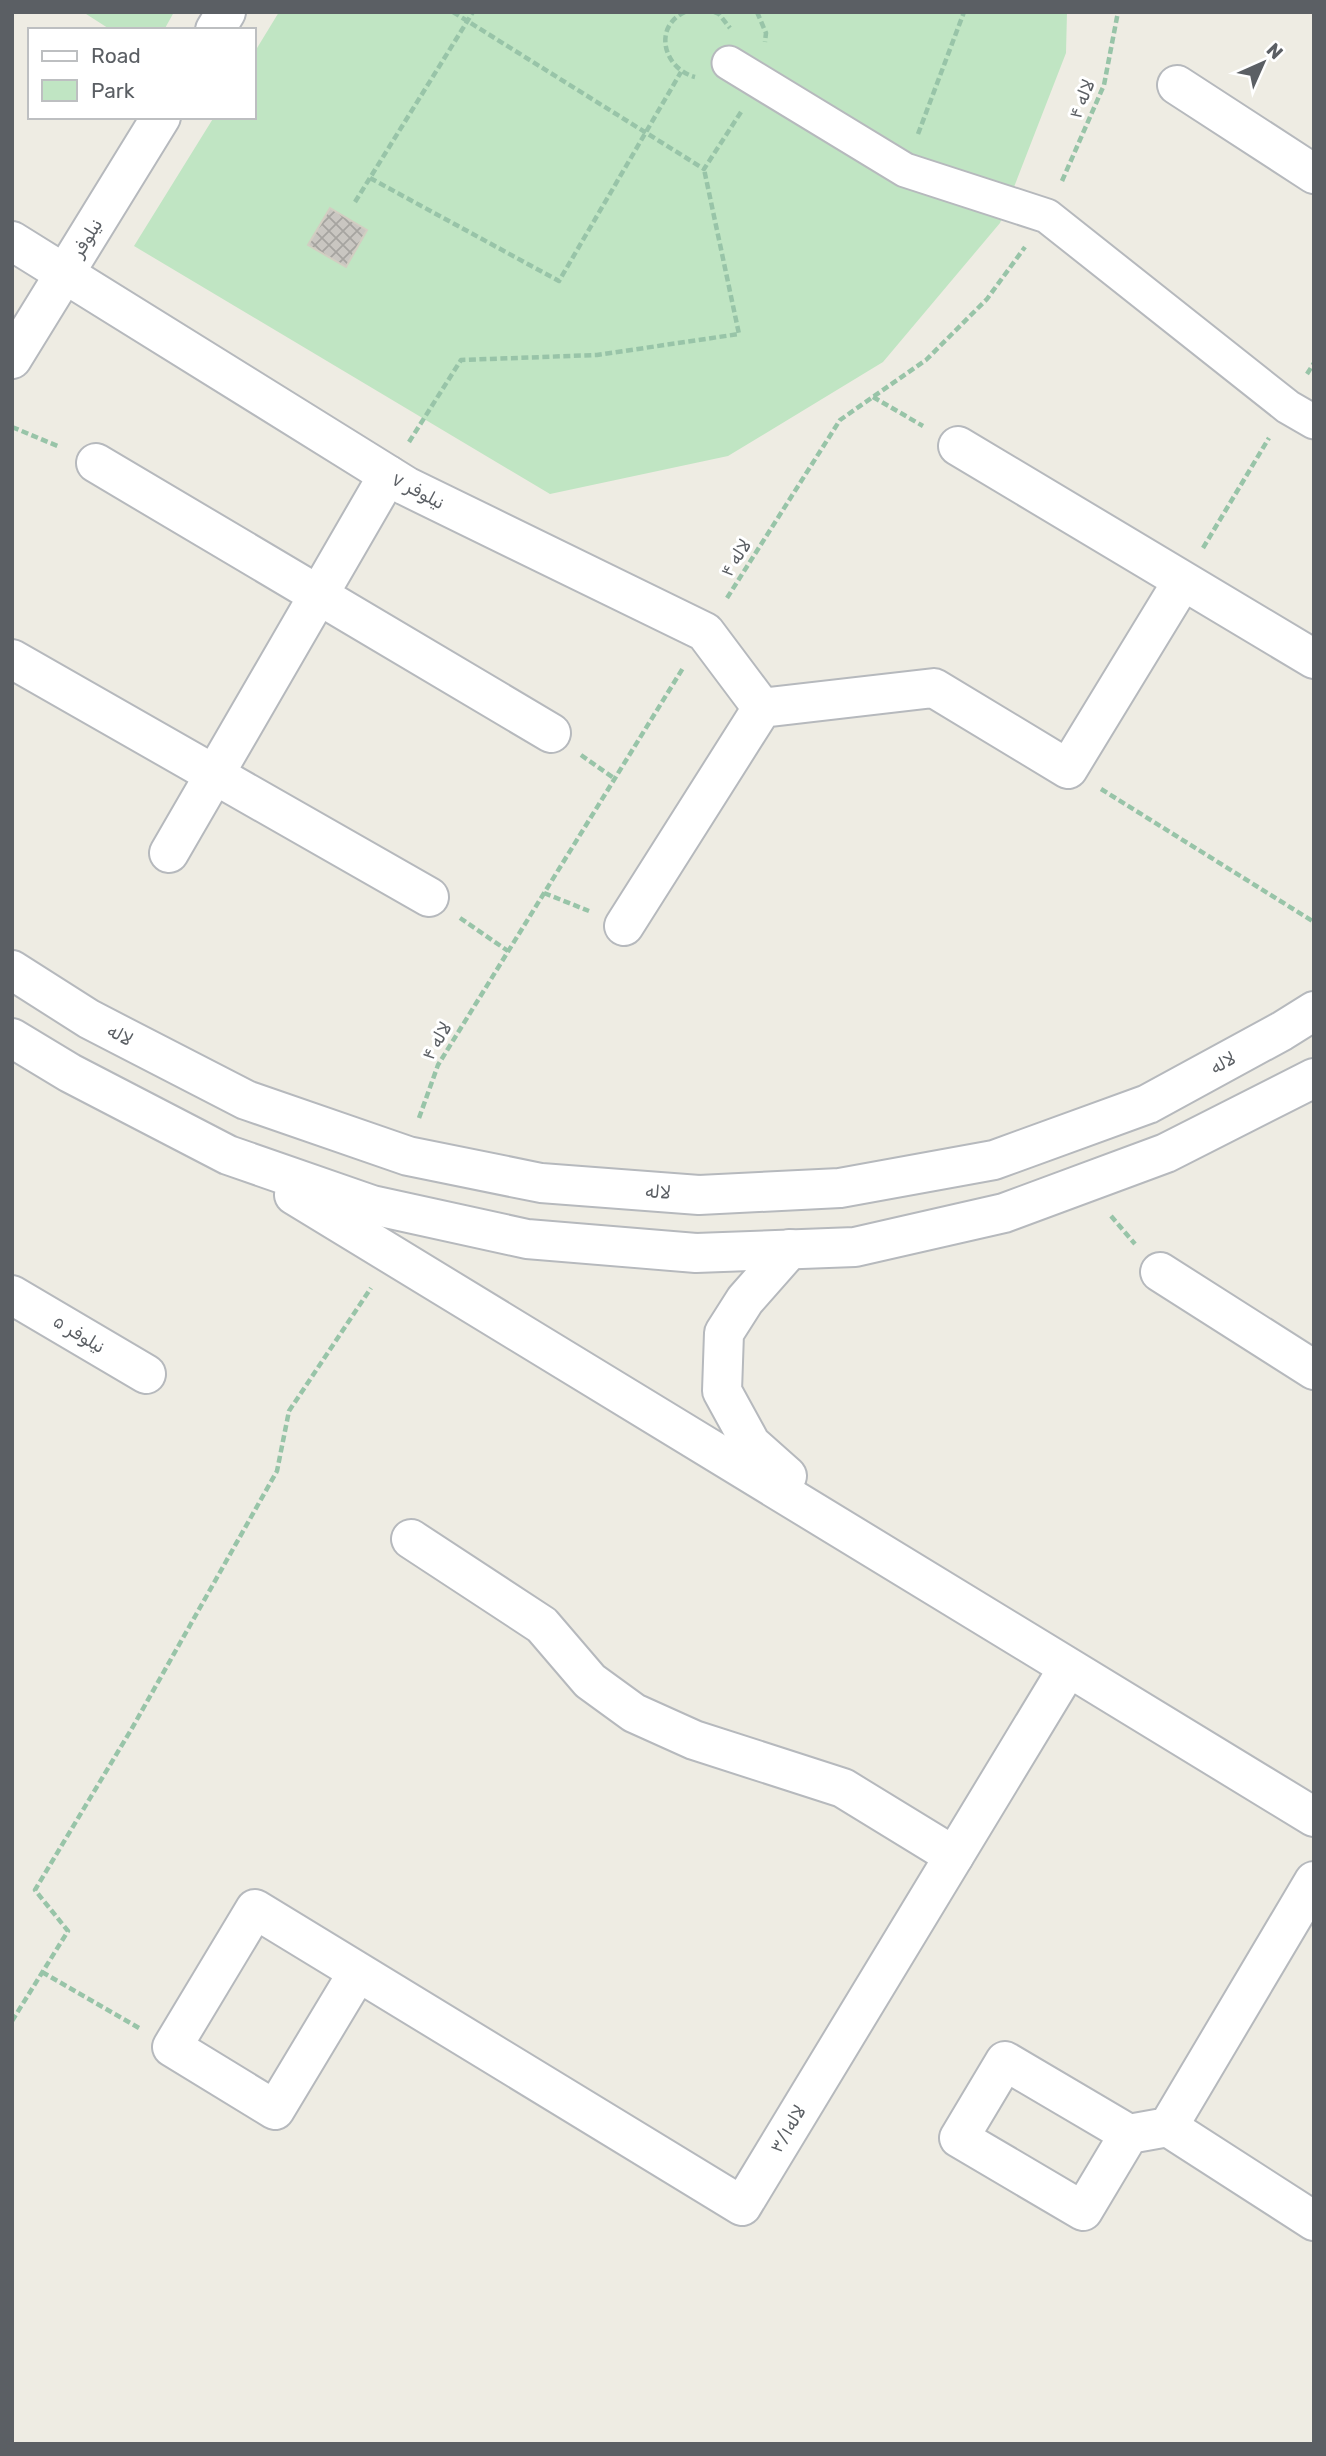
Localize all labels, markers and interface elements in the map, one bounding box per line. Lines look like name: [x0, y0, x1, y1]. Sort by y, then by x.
legend: [28, 28, 256, 119]
north arrow: [1228, 28, 1298, 98]
text: N: [1262, 38, 1288, 64]
text: Road: [91, 43, 141, 68]
street label: لاله ۴: [1064, 76, 1100, 122]
text: Park: [91, 78, 135, 103]
street label: نیلوفر: [66, 215, 107, 262]
street label: نیلوفر ۷: [388, 468, 448, 514]
street label: لاله ۴: [716, 535, 756, 581]
street label: لاله ۴: [417, 1018, 457, 1064]
street label: لاله: [103, 1019, 137, 1051]
street label: لاله: [1206, 1047, 1240, 1079]
street label: لاله: [644, 1180, 672, 1204]
street label: نیلوفر ۵: [49, 1310, 109, 1358]
street label: لاله۳/۱: [765, 2101, 811, 2157]

